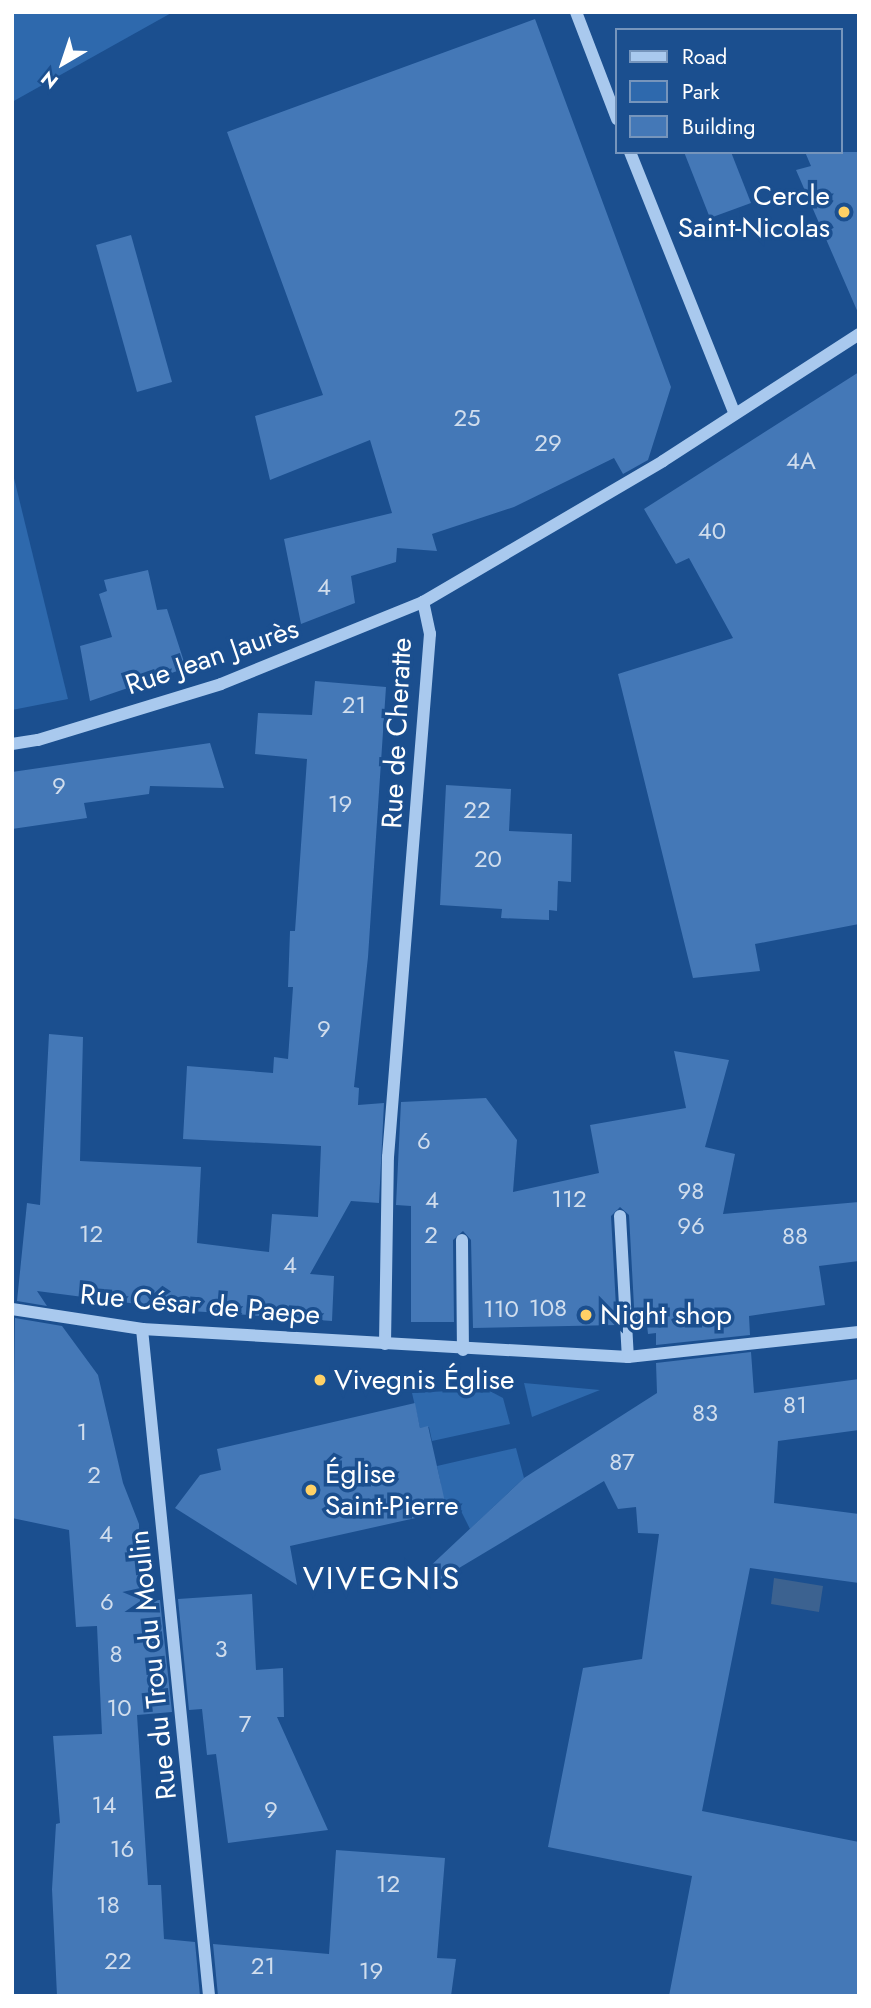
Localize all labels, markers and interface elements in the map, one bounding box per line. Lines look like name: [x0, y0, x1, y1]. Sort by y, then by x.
north arrow: [28, 28, 98, 98]
legend: [616, 28, 843, 154]
text: Road: [682, 42, 727, 72]
text: N: [35, 64, 64, 95]
text: Park: [682, 77, 719, 107]
text: Building: [682, 112, 755, 142]
place label: Cercle Saint-Nicolas: [678, 179, 830, 245]
marker: Cercle Saint-Nicolas: [836, 204, 852, 220]
house number: 25: [453, 404, 481, 432]
house number: 29: [534, 429, 562, 457]
house number: 4A: [786, 447, 816, 475]
house number: 40: [698, 517, 726, 545]
house number: 4: [317, 573, 331, 601]
street label: Rue Jean Jaurès: [121, 612, 303, 702]
street label: Rue de Cheratte: [375, 637, 419, 829]
house number: 21: [342, 691, 366, 719]
house number: 9: [52, 772, 66, 800]
house number: 19: [328, 790, 352, 818]
house number: 22: [463, 796, 491, 824]
house number: 20: [474, 845, 502, 873]
house number: 9: [317, 1015, 331, 1043]
house number: 6: [417, 1127, 431, 1155]
house number: 98: [678, 1177, 704, 1205]
house number: 112: [551, 1185, 587, 1213]
house number: 4: [425, 1186, 439, 1214]
house number: 96: [677, 1212, 705, 1240]
house number: 12: [79, 1220, 103, 1248]
house number: 2: [424, 1221, 438, 1249]
house number: 88: [782, 1222, 808, 1250]
house number: 4: [283, 1251, 297, 1279]
street label: Rue César de Paepe: [78, 1278, 322, 1332]
house number: 108: [529, 1294, 567, 1322]
house number: 110: [483, 1295, 519, 1323]
place label: Night shop: [600, 1298, 732, 1332]
marker: Night shop: [578, 1307, 594, 1323]
place label: Vivegnis Église: [334, 1363, 514, 1397]
marker: Vivegnis Église: [312, 1372, 328, 1388]
house number: 81: [783, 1391, 807, 1419]
house number: 83: [692, 1399, 718, 1427]
house number: 1: [77, 1418, 87, 1446]
house number: 87: [609, 1448, 635, 1476]
place label: Église Saint-Pierre: [325, 1457, 459, 1523]
house number: 2: [87, 1461, 101, 1489]
marker: Église Saint-Pierre: [303, 1482, 319, 1498]
house number: 4: [99, 1520, 113, 1548]
street label: Rue du Trou du Moulin: [122, 1529, 184, 1801]
district label: VIVEGNIS: [304, 1559, 460, 1597]
house number: 6: [100, 1588, 114, 1616]
house number: 3: [214, 1635, 228, 1663]
house number: 8: [109, 1640, 123, 1668]
house number: 10: [106, 1694, 132, 1722]
house number: 7: [239, 1710, 251, 1738]
house number: 14: [92, 1791, 116, 1819]
house number: 9: [264, 1796, 278, 1824]
house number: 16: [110, 1835, 134, 1863]
house number: 12: [376, 1870, 400, 1898]
house number: 18: [96, 1891, 120, 1919]
house number: 22: [104, 1947, 132, 1975]
house number: 21: [251, 1952, 275, 1980]
house number: 19: [359, 1957, 383, 1985]

